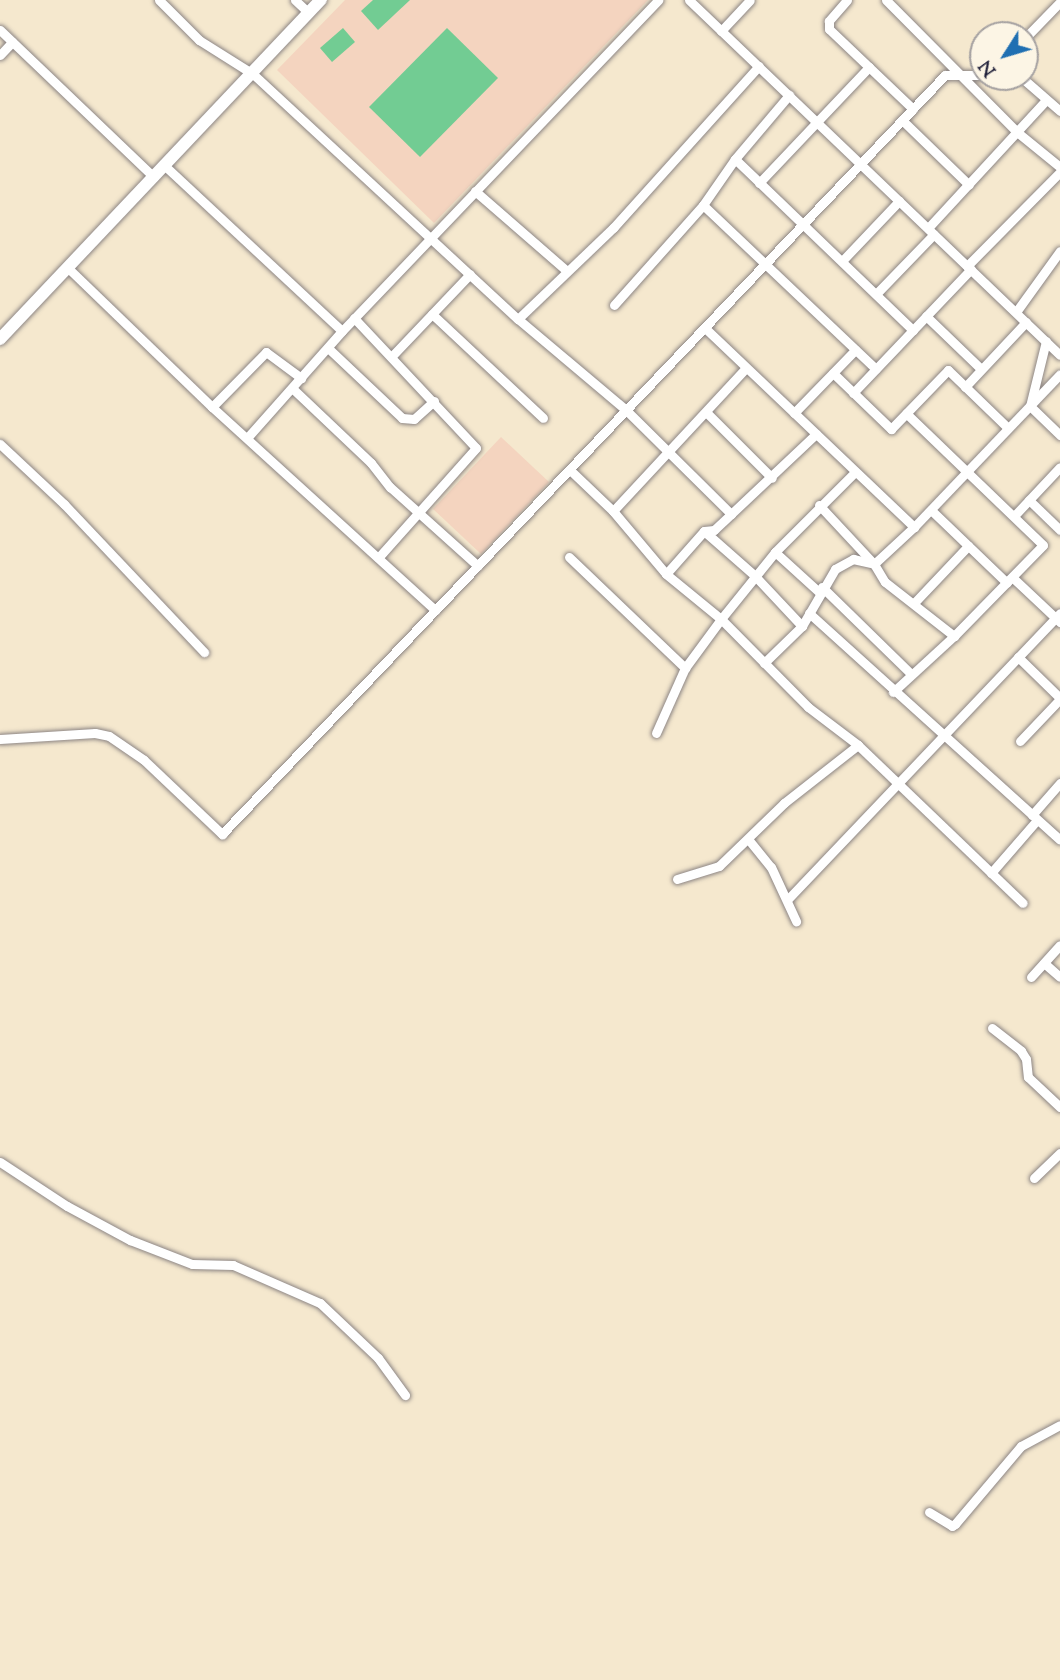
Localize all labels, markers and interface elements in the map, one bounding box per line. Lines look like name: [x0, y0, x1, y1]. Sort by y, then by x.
north arrow: [969, 21, 1039, 91]
text: N: [973, 54, 1004, 82]

